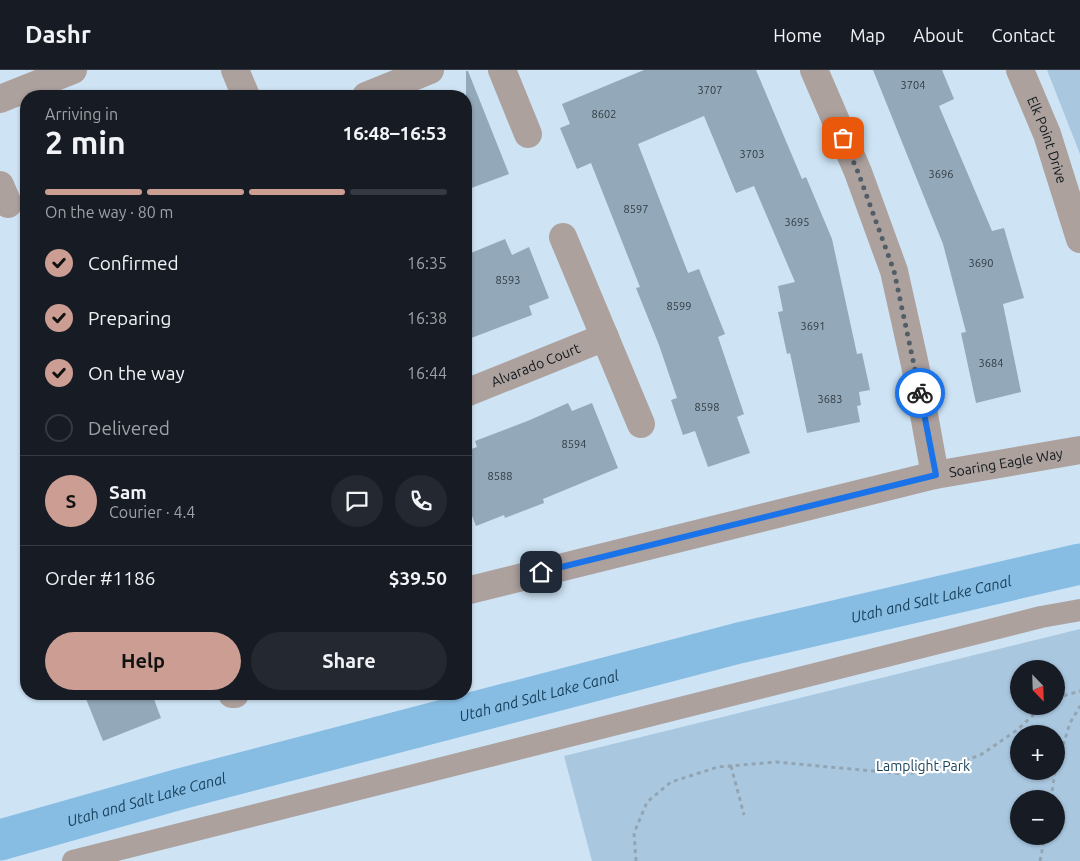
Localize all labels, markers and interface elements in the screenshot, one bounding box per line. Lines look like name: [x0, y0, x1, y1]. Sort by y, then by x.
text: Dashr: [25, 21, 91, 48]
text: Home: [773, 25, 822, 45]
text: Map: [850, 25, 885, 45]
text: About: [913, 25, 963, 45]
text: Contact: [991, 25, 1055, 45]
house number: 3704: [901, 79, 925, 91]
house number: 3707: [698, 84, 722, 96]
street label: Elk Point Drive: [1024, 94, 1070, 185]
text: Arriving in: [45, 105, 118, 123]
house number: 8602: [592, 108, 616, 120]
pin: [822, 117, 864, 159]
text: 16:48–16:53: [342, 122, 447, 144]
text: 2 min: [45, 124, 126, 160]
icon: bag: [829, 124, 857, 152]
house number: 3703: [740, 148, 764, 160]
house number: 3696: [929, 168, 953, 180]
text: On the way · 80 m: [45, 203, 173, 221]
house number: 8597: [624, 203, 648, 215]
house number: 3695: [785, 216, 809, 228]
icon: check: [45, 249, 73, 277]
text: Confirmed: [88, 252, 179, 274]
text: 16:35: [407, 254, 447, 272]
house number: 3690: [969, 257, 993, 269]
house number: 8593: [496, 274, 520, 286]
house number: 8599: [667, 300, 691, 312]
icon: check: [45, 304, 73, 332]
text: Preparing: [88, 307, 172, 329]
text: 16:38: [407, 309, 447, 327]
house number: 3691: [801, 320, 825, 332]
street label: Alvarado Court: [489, 340, 583, 390]
house number: 3684: [979, 357, 1003, 369]
icon: check: [45, 359, 73, 387]
text: On the way: [88, 362, 185, 384]
text: 16:44: [407, 364, 447, 382]
courier: [895, 368, 945, 418]
icon: bike: [906, 379, 934, 407]
house number: 3683: [818, 393, 842, 405]
house number: 8598: [695, 401, 719, 413]
text: Delivered: [88, 417, 170, 439]
house number: 8594: [562, 438, 586, 450]
street label: Soaring Eagle Way: [948, 445, 1064, 480]
house number: 8588: [488, 470, 512, 482]
button: chat: [331, 475, 383, 527]
button: phone: [395, 475, 447, 527]
text: Sam: [109, 481, 147, 503]
text: S: [66, 490, 76, 512]
text: Courier · 4.4: [109, 503, 195, 521]
pin: [520, 551, 562, 593]
icon: home: [527, 558, 555, 586]
text: Order #1186: [45, 567, 155, 589]
text: $39.50: [389, 567, 447, 589]
water label: Utah and Salt Lake Canal: [849, 571, 1014, 625]
button: Help: [45, 632, 241, 690]
button: Share: [251, 632, 447, 690]
north arrow: [1010, 660, 1065, 715]
map controls: [1010, 660, 1065, 845]
water label: Utah and Salt Lake Canal: [457, 666, 621, 724]
button: +: [1010, 725, 1065, 780]
park label: Lamplight Park: [876, 758, 970, 774]
water label: Utah and Salt Lake Canal: [65, 769, 229, 829]
button: −: [1010, 790, 1065, 845]

